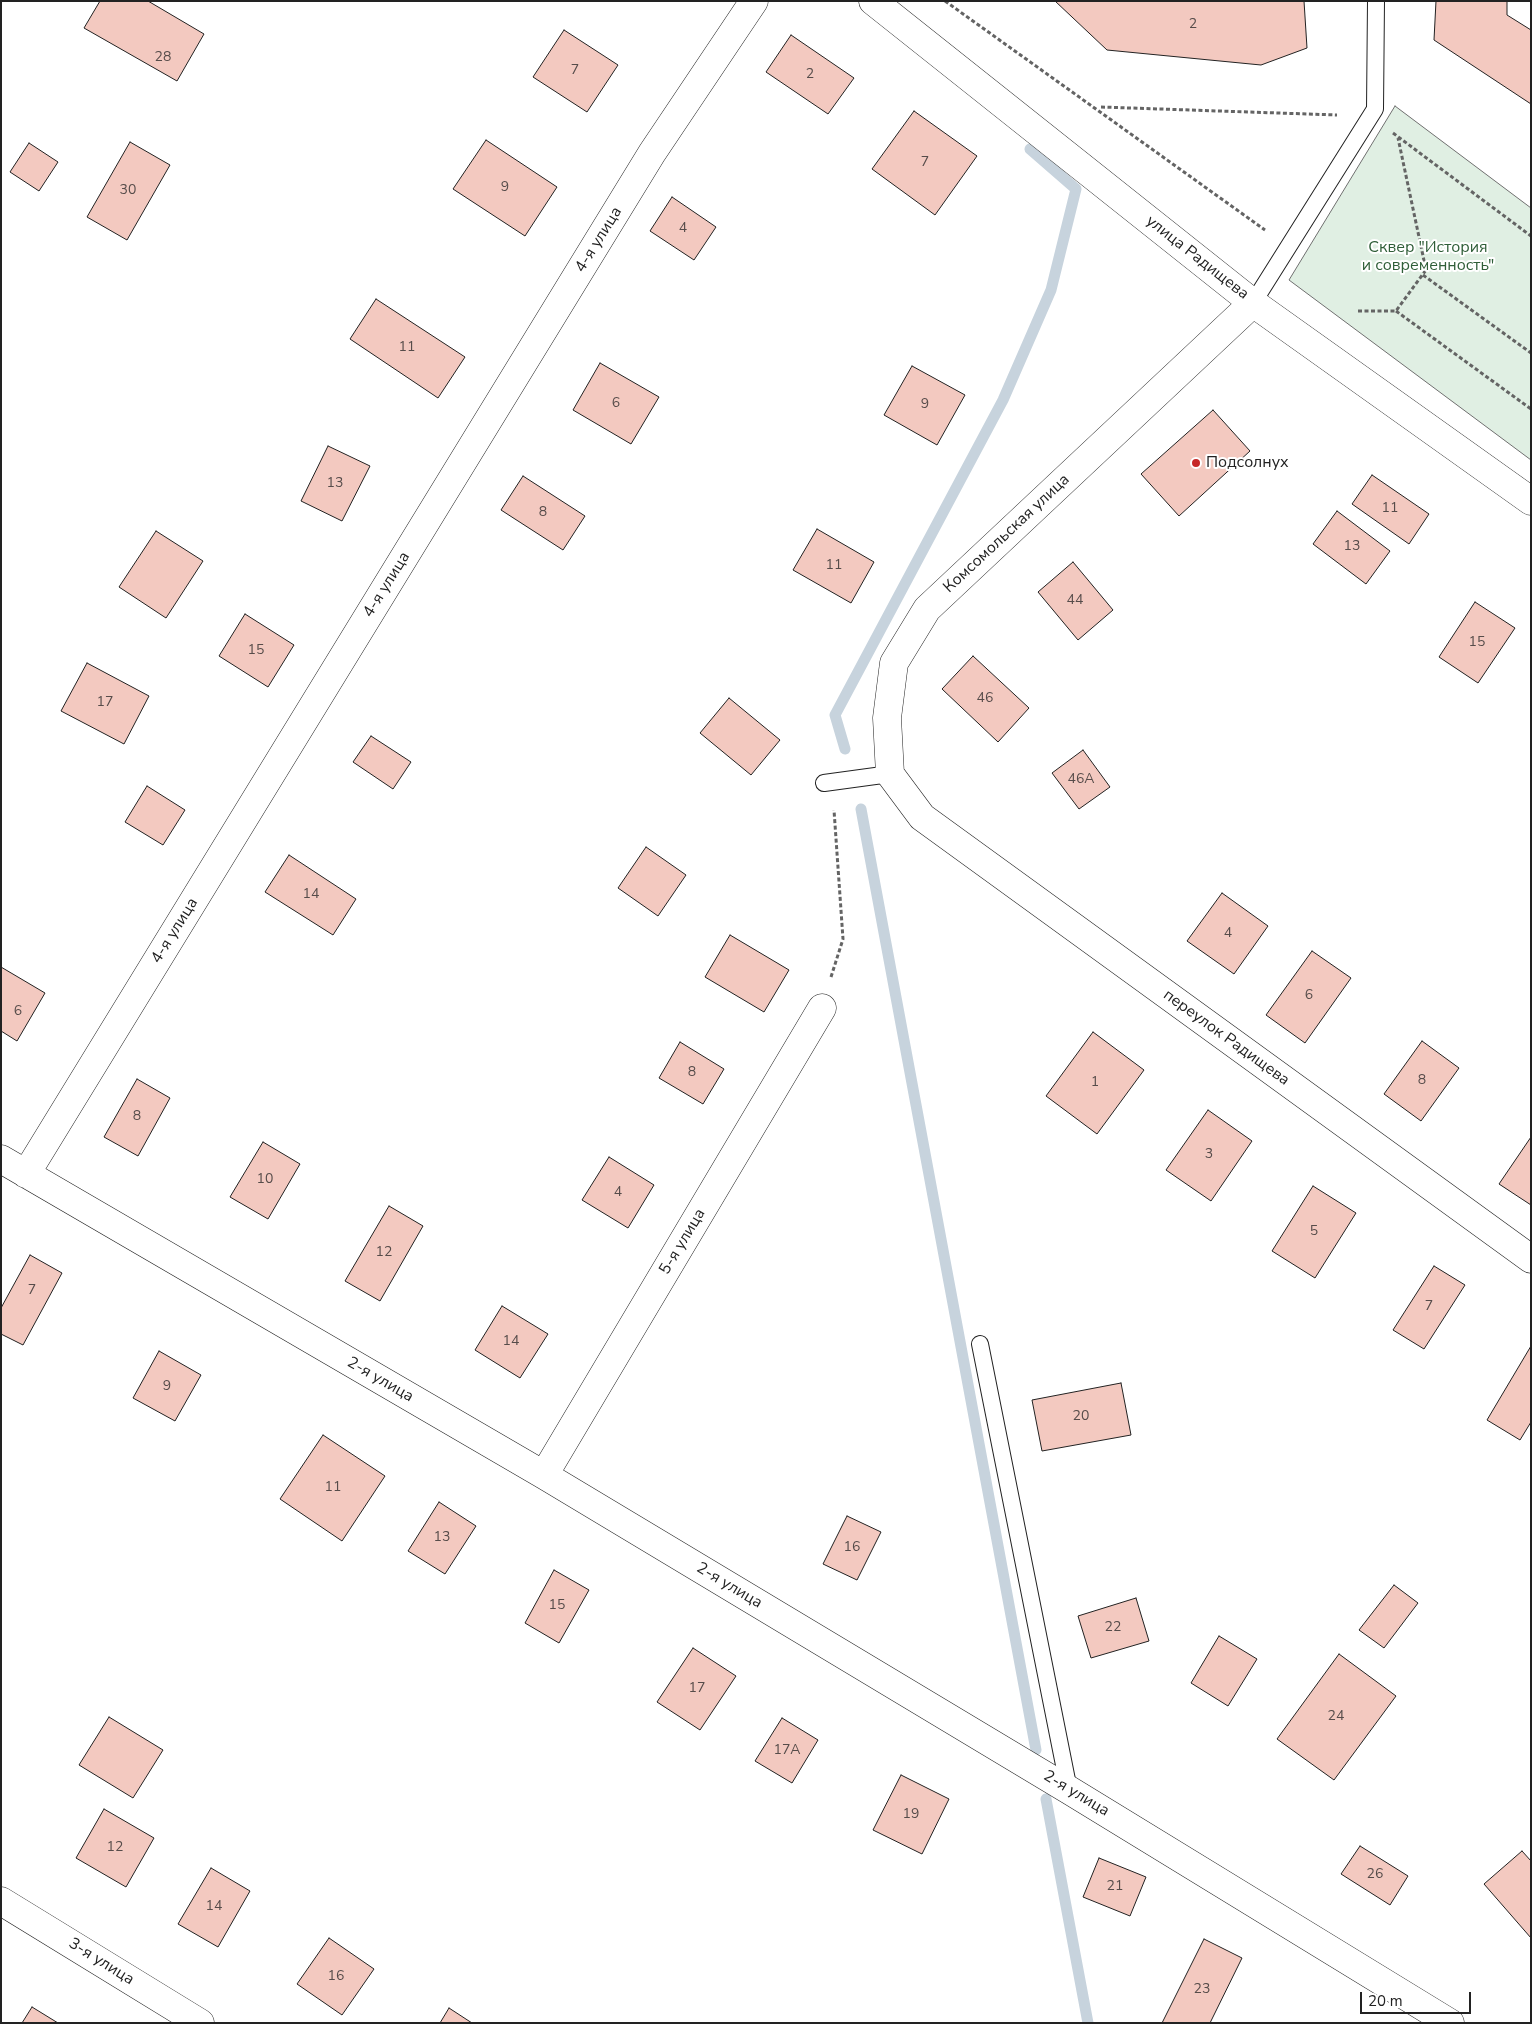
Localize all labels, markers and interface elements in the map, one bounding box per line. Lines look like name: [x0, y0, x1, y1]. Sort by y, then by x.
house number: 2: [1189, 17, 1197, 33]
house number: 28: [155, 50, 171, 66]
house number: 7: [571, 63, 579, 79]
house number: 2: [806, 67, 814, 83]
house number: 7: [921, 155, 929, 171]
house number: 9: [501, 180, 509, 196]
house number: 30: [120, 183, 136, 199]
street label: 4-я улица: [571, 204, 627, 276]
street label: улица Радищева: [1142, 212, 1252, 304]
house number: 4: [679, 221, 687, 237]
park label: Сквер "История и современность": [1362, 238, 1494, 276]
house number: 11: [399, 340, 415, 356]
house number: 6: [612, 396, 620, 412]
house number: 9: [921, 397, 929, 413]
place label: Подсолнух: [1206, 453, 1289, 473]
marker: Подсолнух: [1190, 457, 1202, 469]
street label: Комсомольская улица: [940, 471, 1074, 597]
house number: 13: [327, 476, 343, 492]
house number: 11: [1382, 501, 1398, 517]
house number: 8: [539, 505, 547, 521]
house number: 13: [1344, 539, 1360, 555]
street label: 4-я улица: [359, 549, 415, 621]
house number: 11: [826, 558, 842, 574]
house number: 44: [1067, 593, 1083, 609]
house number: 15: [1469, 635, 1485, 651]
house number: 15: [248, 643, 264, 659]
house number: 46: [977, 691, 993, 707]
house number: 17: [97, 695, 113, 711]
house number: 46А: [1067, 772, 1095, 788]
house number: 14: [303, 887, 319, 903]
street label: 4-я улица: [147, 895, 203, 967]
house number: 4: [1224, 926, 1232, 942]
street label: переулок Радищева: [1159, 986, 1293, 1090]
house number: 6: [1305, 988, 1313, 1004]
house number: 6: [14, 1004, 22, 1020]
house number: 8: [688, 1065, 696, 1081]
house number: 8: [1418, 1073, 1426, 1089]
house number: 1: [1091, 1075, 1099, 1091]
house number: 8: [133, 1109, 141, 1125]
house number: 3: [1205, 1147, 1213, 1163]
house number: 10: [257, 1172, 273, 1188]
house number: 4: [614, 1185, 622, 1201]
street label: 5-я улица: [656, 1205, 710, 1279]
house number: 5: [1310, 1224, 1318, 1240]
house number: 12: [376, 1245, 392, 1261]
house number: 7: [28, 1283, 36, 1299]
house number: 7: [1425, 1299, 1433, 1315]
house number: 14: [503, 1334, 519, 1350]
street label: 2-я улица: [343, 1353, 417, 1407]
house number: 9: [163, 1379, 171, 1395]
house number: 20: [1073, 1409, 1089, 1425]
house number: 11: [325, 1480, 341, 1496]
house number: 13: [434, 1530, 450, 1546]
house number: 16: [844, 1540, 860, 1556]
street label: 2-я улица: [692, 1559, 766, 1613]
house number: 15: [549, 1598, 565, 1614]
house number: 22: [1105, 1620, 1121, 1636]
house number: 17: [689, 1681, 705, 1697]
house number: 24: [1328, 1709, 1344, 1725]
house number: 17А: [773, 1743, 801, 1759]
street label: 2-я улица: [1039, 1767, 1113, 1821]
house number: 19: [903, 1807, 919, 1823]
house number: 12: [107, 1840, 123, 1856]
house number: 26: [1367, 1867, 1383, 1883]
house number: 21: [1107, 1879, 1123, 1895]
house number: 14: [206, 1899, 222, 1915]
street label: 3-я улица: [65, 1934, 137, 1990]
house number: 16: [328, 1969, 344, 1985]
house number: 23: [1194, 1982, 1210, 1998]
scale bar: [1362, 1982, 1473, 2014]
text: 20 m: [1368, 1991, 1403, 2011]

